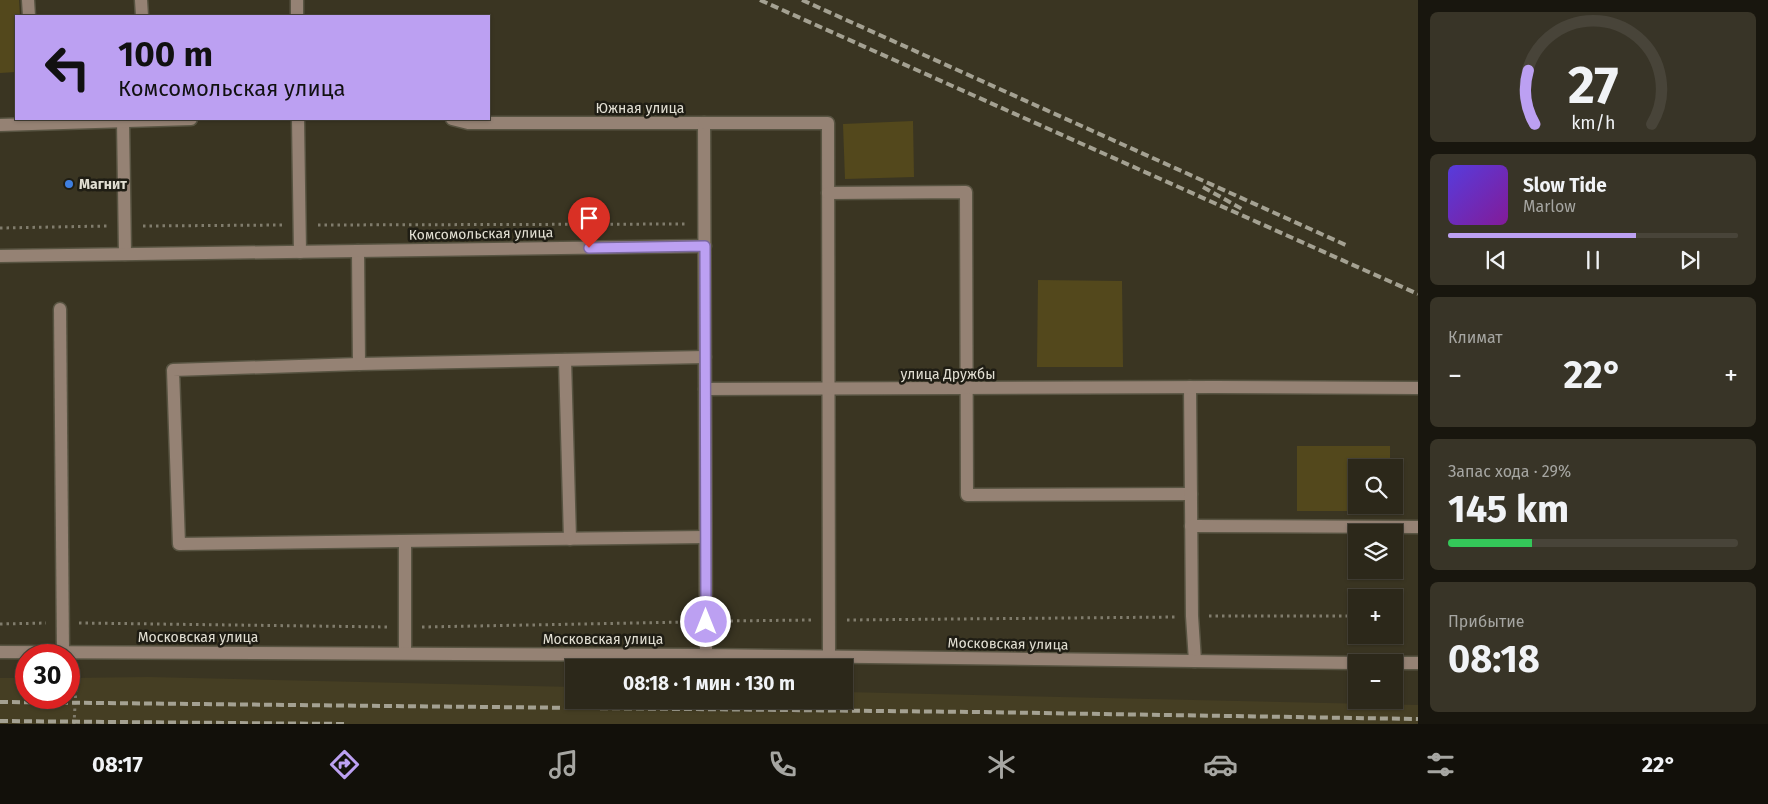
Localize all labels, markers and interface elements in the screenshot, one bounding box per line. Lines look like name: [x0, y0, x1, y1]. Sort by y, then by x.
text: 100 m: [118, 33, 213, 75]
icon: left: [35, 35, 100, 100]
text: 27: [1568, 54, 1618, 117]
text: Комсомольская улица: [118, 75, 345, 102]
street label: Южная улица: [596, 100, 684, 117]
text: km/h: [1571, 112, 1615, 134]
text: Slow Tide: [1523, 174, 1607, 197]
place label: Магнит: [79, 176, 127, 193]
marker: Магнит: [63, 178, 75, 190]
pin: [568, 197, 610, 248]
text: Marlow: [1523, 197, 1576, 216]
icon: arrive: [575, 204, 603, 232]
street label: Комсомольская улица: [409, 224, 553, 244]
icon: previous: [1482, 246, 1510, 274]
icon: pause: [1579, 246, 1607, 274]
icon: next: [1676, 246, 1704, 274]
text: Климат: [1448, 328, 1503, 347]
text: 22°: [1563, 352, 1623, 398]
text: −: [1448, 359, 1462, 392]
text: +: [1724, 359, 1738, 392]
street label: улица Дружбы: [901, 366, 995, 383]
map controls: [1348, 459, 1403, 709]
button: search: [1348, 459, 1403, 514]
text: Запас хода · 29%: [1448, 462, 1571, 481]
text: 145 km: [1448, 486, 1569, 532]
button: layers: [1348, 524, 1403, 579]
button: +: [1348, 589, 1403, 644]
position arrow: [679, 595, 731, 647]
text: Прибытие: [1448, 612, 1524, 631]
street label: Московская улица: [138, 629, 258, 646]
street label: Московская улица: [543, 631, 663, 648]
street label: Московская улица: [948, 634, 1068, 654]
text: 08:18: [1448, 636, 1540, 682]
speed limit sign: 30: [15, 644, 80, 709]
button: −: [1348, 654, 1403, 709]
text: 08:18 · 1 мин · 130 m: [623, 672, 795, 695]
icon: directions: [327, 747, 362, 782]
icon: music: [546, 747, 581, 782]
icon: phone: [765, 747, 800, 782]
icon: climate: [984, 747, 1019, 782]
icon: car: [1203, 747, 1238, 782]
icon: filters: [1423, 747, 1458, 782]
text: 08:17: [92, 751, 143, 778]
text: 22°: [1642, 751, 1676, 778]

